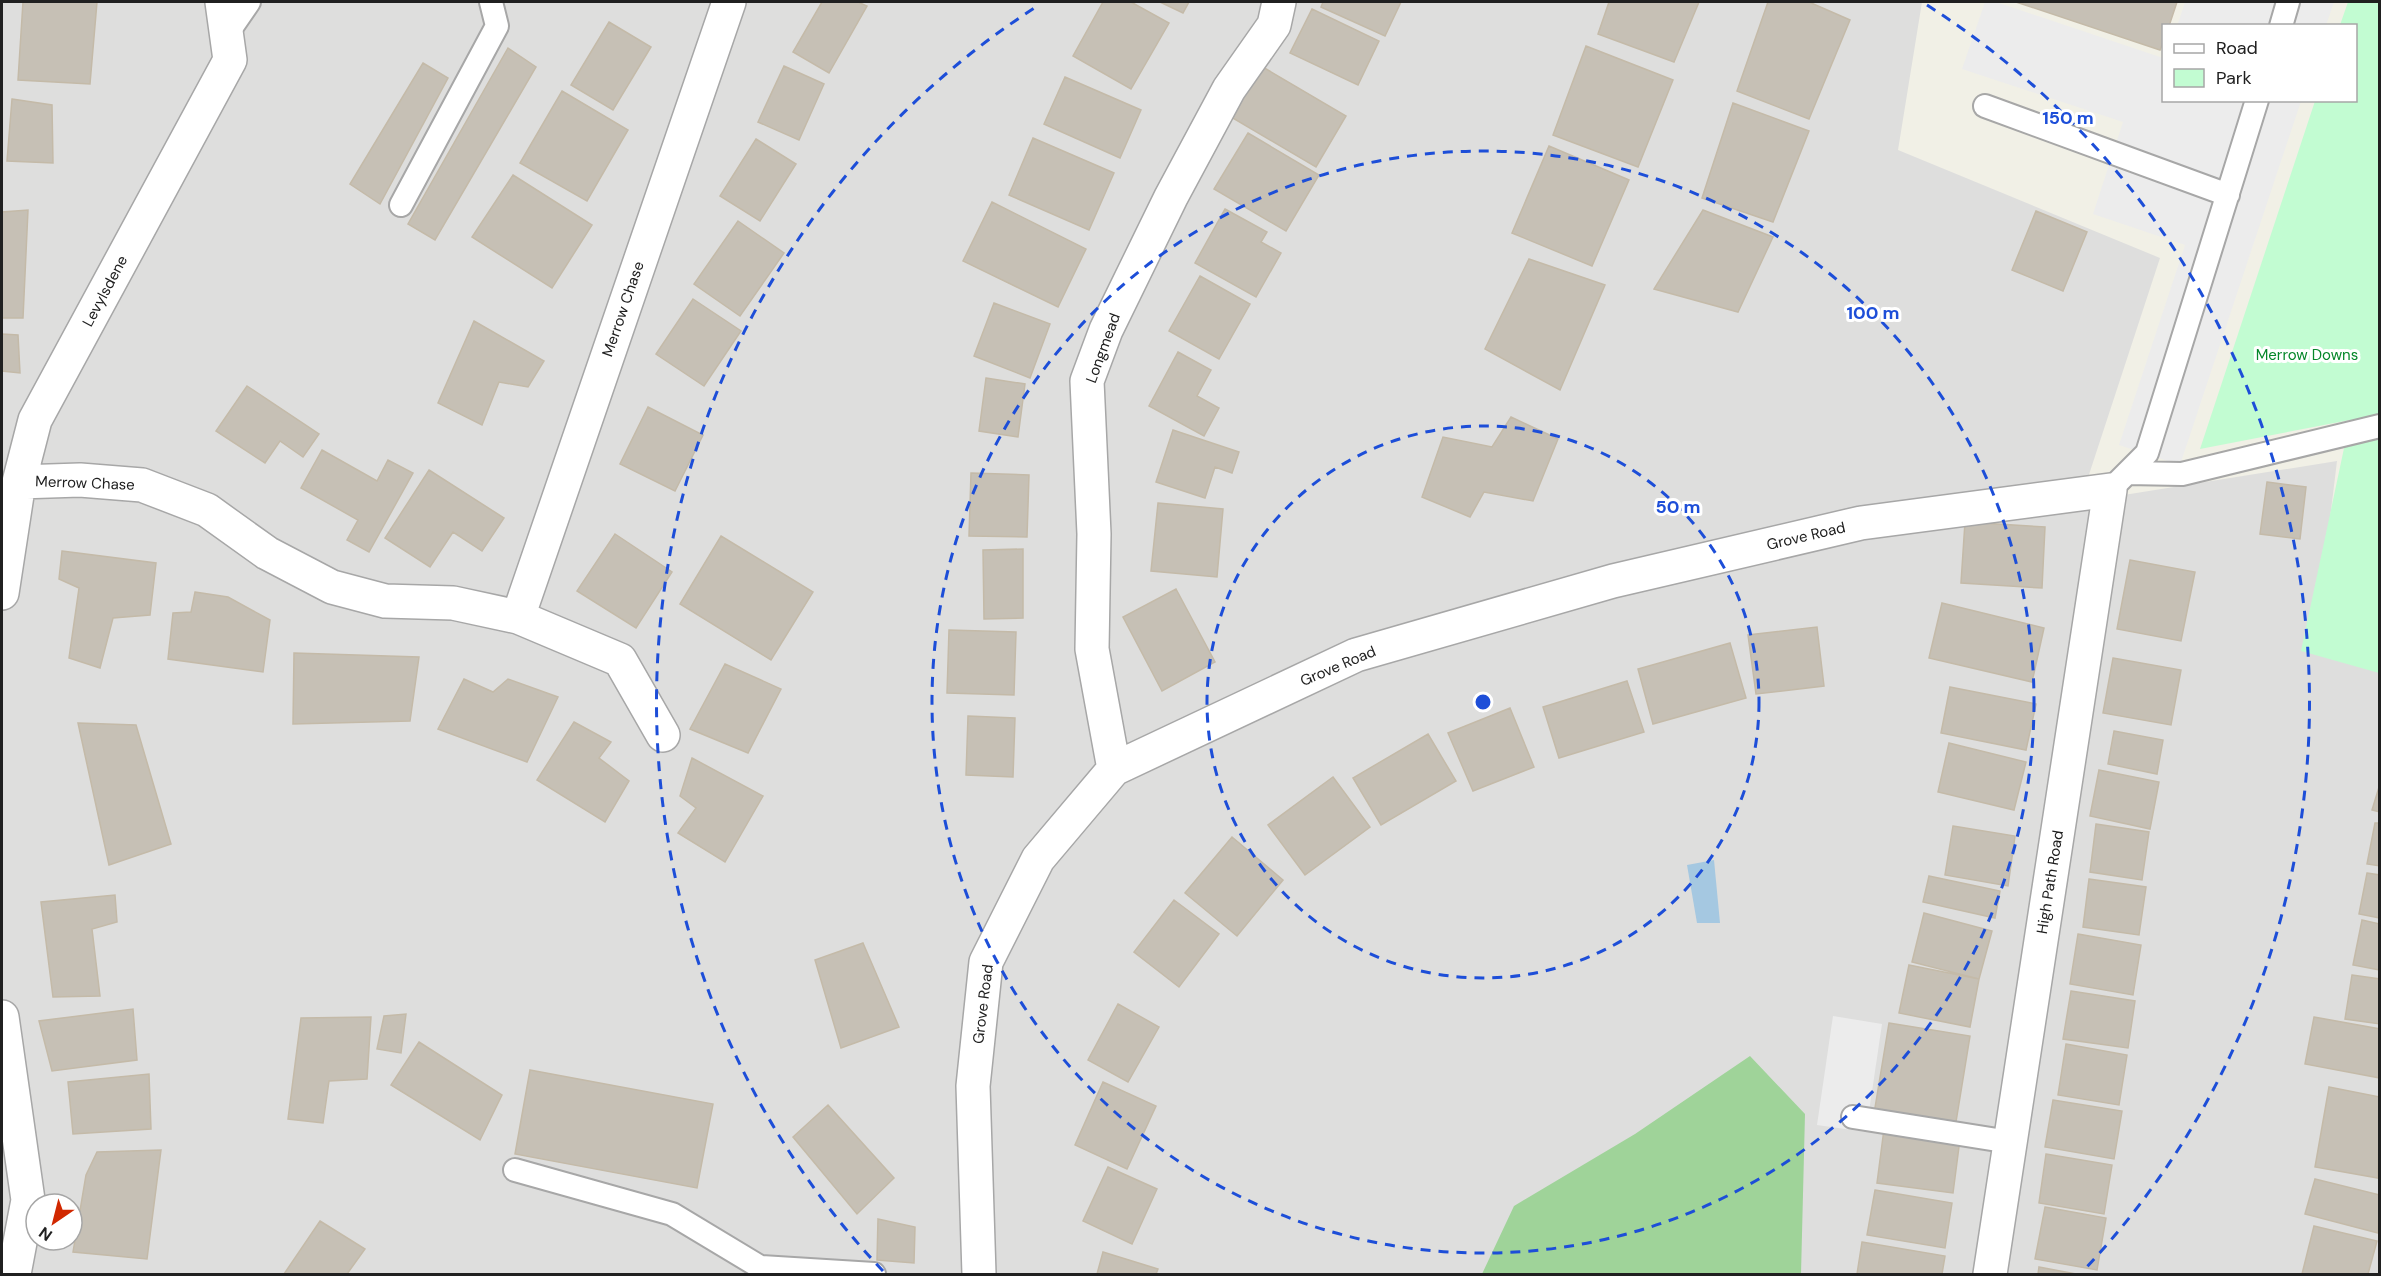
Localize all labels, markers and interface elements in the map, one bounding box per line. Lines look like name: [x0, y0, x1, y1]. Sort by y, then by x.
legend: [2162, 24, 2357, 102]
text: Road: [2216, 36, 2258, 60]
text: Park: [2216, 66, 2252, 90]
text: 150 m: [2042, 106, 2094, 130]
street label: Levylsdene: [78, 252, 132, 330]
street label: Merrow Chase: [597, 259, 649, 359]
text: 100 m: [1846, 301, 1900, 325]
street label: Longmead: [1081, 310, 1125, 386]
park label: Merrow Downs: [2256, 345, 2358, 365]
street label: Merrow Chase: [35, 471, 135, 495]
text: 50 m: [1655, 495, 1701, 519]
street label: Grove Road: [1765, 517, 1847, 555]
street label: Grove Road: [1297, 641, 1379, 691]
centre of rings: [1473, 692, 1493, 712]
street label: High Path Road: [2032, 829, 2068, 935]
street label: Grove Road: [968, 963, 998, 1045]
north arrow: [24, 1192, 84, 1252]
text: N: [35, 1222, 56, 1246]

